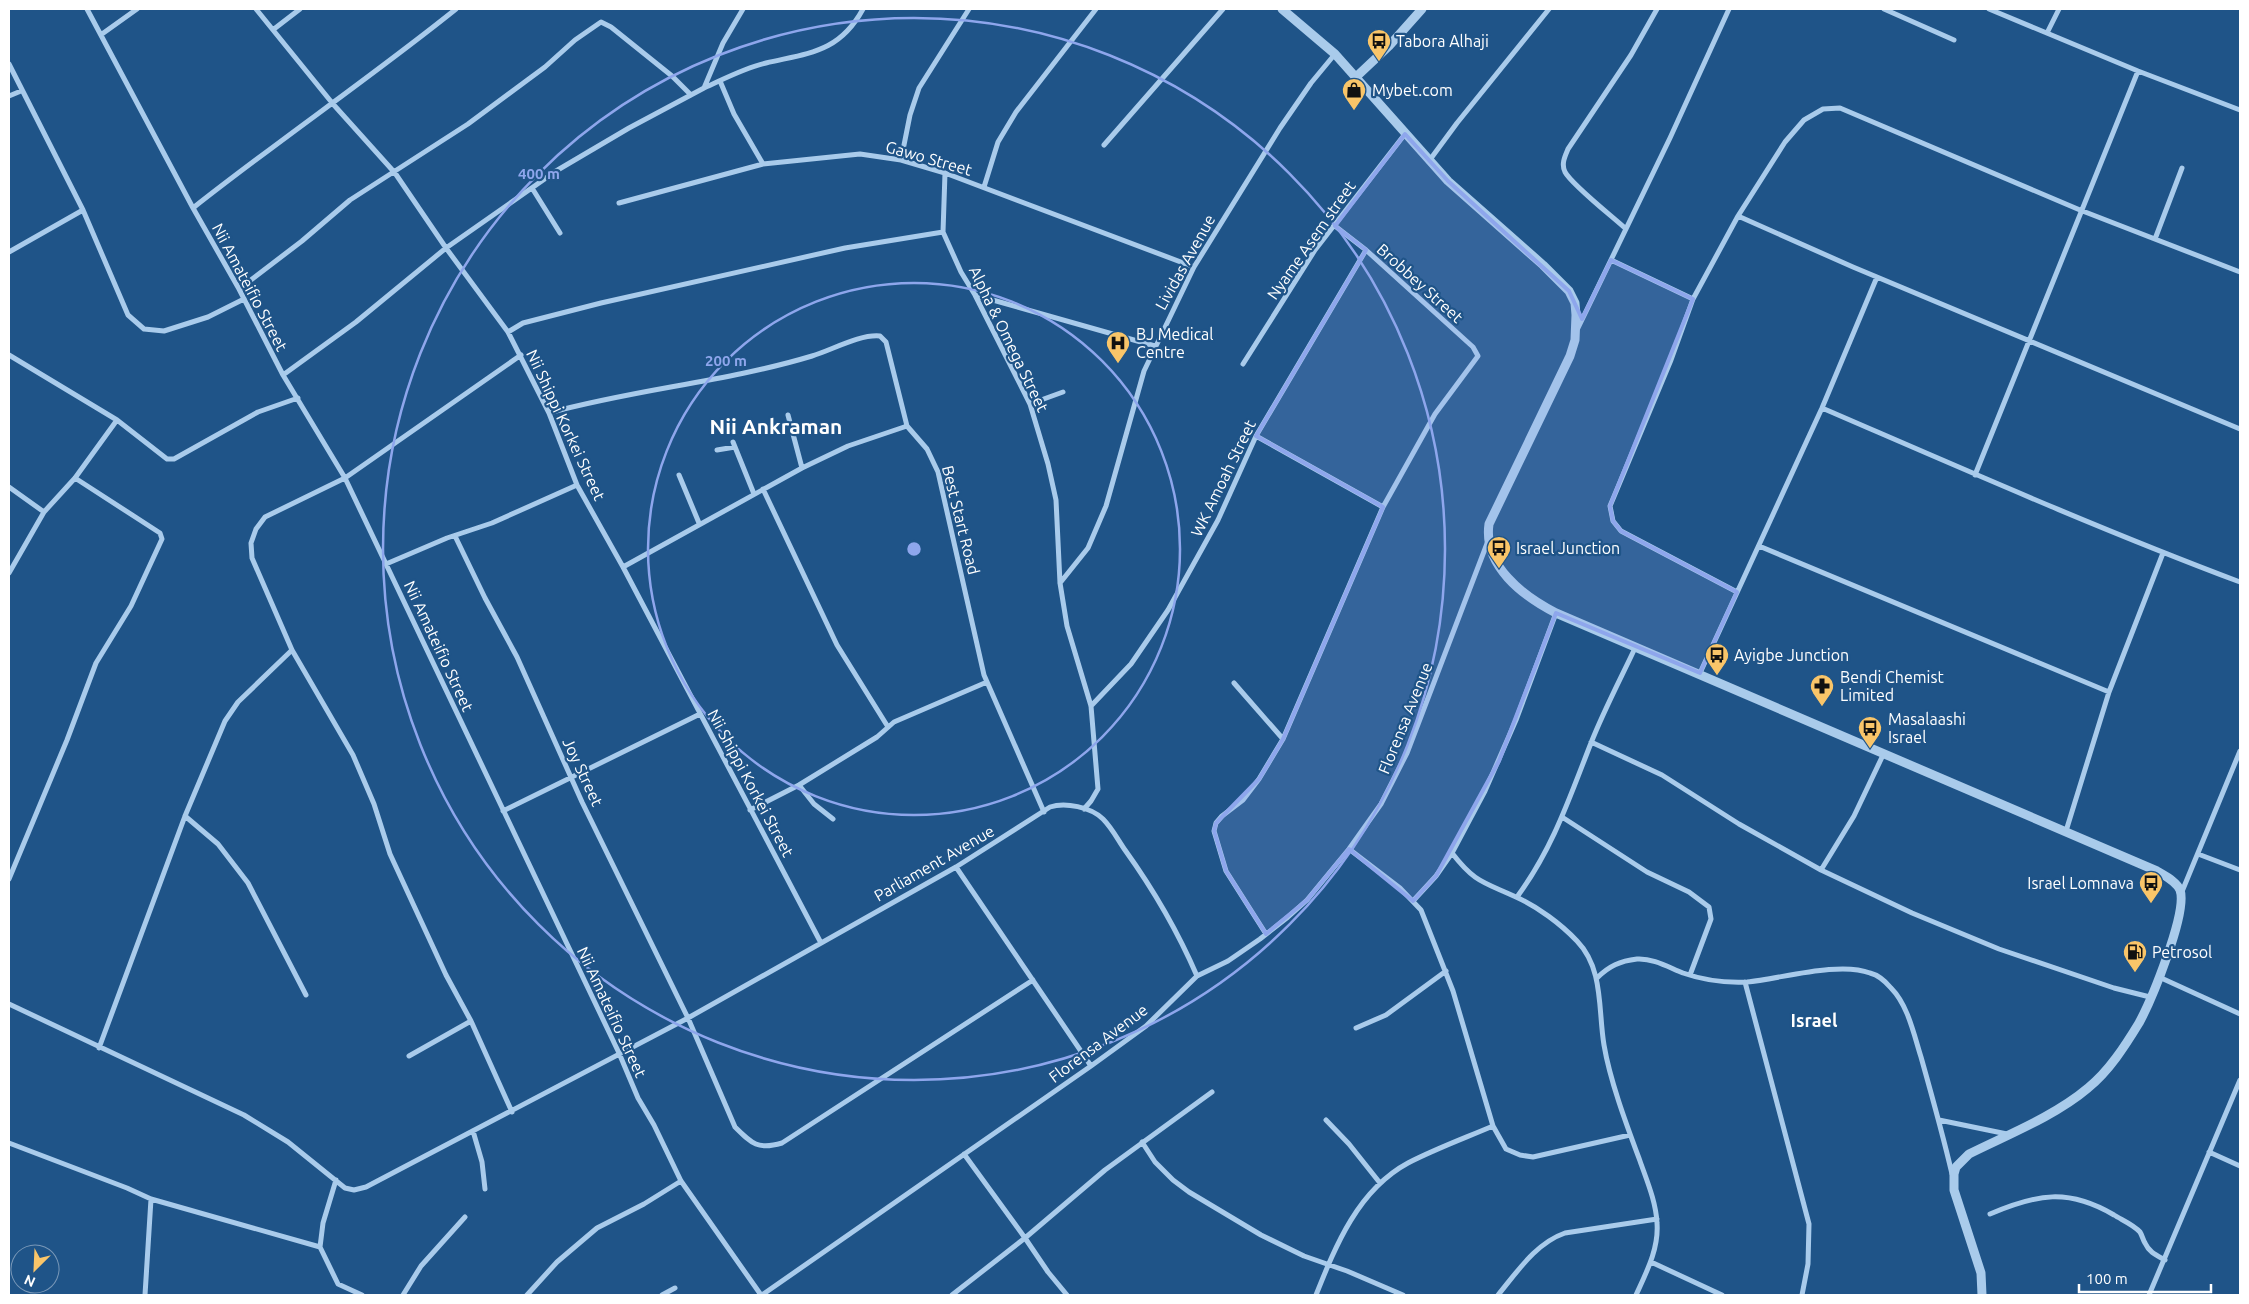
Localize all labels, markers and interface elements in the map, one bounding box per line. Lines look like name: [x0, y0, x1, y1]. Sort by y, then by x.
bus stop icon: Tabora Alhaji: [1366, 28, 1392, 62]
place label: Tabora Alhaji: [1396, 32, 1489, 50]
shop icon: Mybet.com: [1341, 77, 1367, 111]
place label: Mybet.com: [1372, 81, 1453, 99]
street label: Gawo Street: [884, 137, 975, 179]
text: 400 m: [518, 165, 560, 182]
street label: Nyame Asem street: [1263, 177, 1359, 303]
street label: Lividas Avenue: [1151, 211, 1219, 313]
street label: Nii Amateifio Street: [209, 220, 292, 355]
street label: Brobbey Street: [1373, 240, 1467, 327]
street label: Alpha & Omega Street: [966, 263, 1052, 415]
place label: BJ Medical Centre: [1136, 325, 1214, 361]
hospital icon: BJ Medical Centre: [1105, 330, 1131, 364]
street label: Nii Shippi Korkei Street: [523, 347, 609, 504]
text: 200 m: [705, 352, 747, 369]
district label: Nii Ankraman: [710, 414, 842, 438]
street label: WK Amoah Street: [1187, 416, 1259, 539]
street label: Best Start Road: [939, 464, 983, 576]
bus stop icon: Israel Junction: [1486, 535, 1512, 569]
place label: Israel Junction: [1516, 539, 1620, 557]
centre of rings: [905, 540, 923, 558]
street label: Nii Amateifio Street: [401, 578, 477, 715]
bus stop icon: Ayigbe Junction: [1704, 642, 1730, 676]
place label: Ayigbe Junction: [1734, 646, 1849, 664]
street label: Florensa Avenue: [1374, 660, 1436, 776]
place label: Bendi Chemist Limited: [1840, 668, 1944, 704]
pharmacy icon: Bendi Chemist Limited: [1809, 673, 1835, 707]
street label: Nii Shippi Korkei Street: [704, 706, 798, 860]
place label: Masalaashi Israel: [1888, 710, 1966, 746]
bus stop icon: Masalaashi Israel: [1857, 715, 1883, 749]
street label: Joy Street: [559, 735, 607, 810]
street label: Parliament Avenue: [871, 821, 997, 905]
bus stop icon: Israel Lomnava: [2138, 870, 2164, 904]
place label: Israel Lomnava: [2027, 874, 2134, 892]
fuel station icon: Petrosol: [2122, 939, 2148, 973]
place label: Petrosol: [2152, 943, 2212, 961]
street label: Nii Amateifio Street: [574, 944, 650, 1081]
street label: Florensa Avenue: [1045, 1000, 1151, 1086]
district label: Israel: [1791, 1010, 1838, 1030]
north arrow: [10, 1244, 60, 1294]
scale bar: [2079, 1262, 2212, 1294]
text: 100 m: [2086, 1270, 2128, 1287]
text: N: [22, 1271, 38, 1290]

